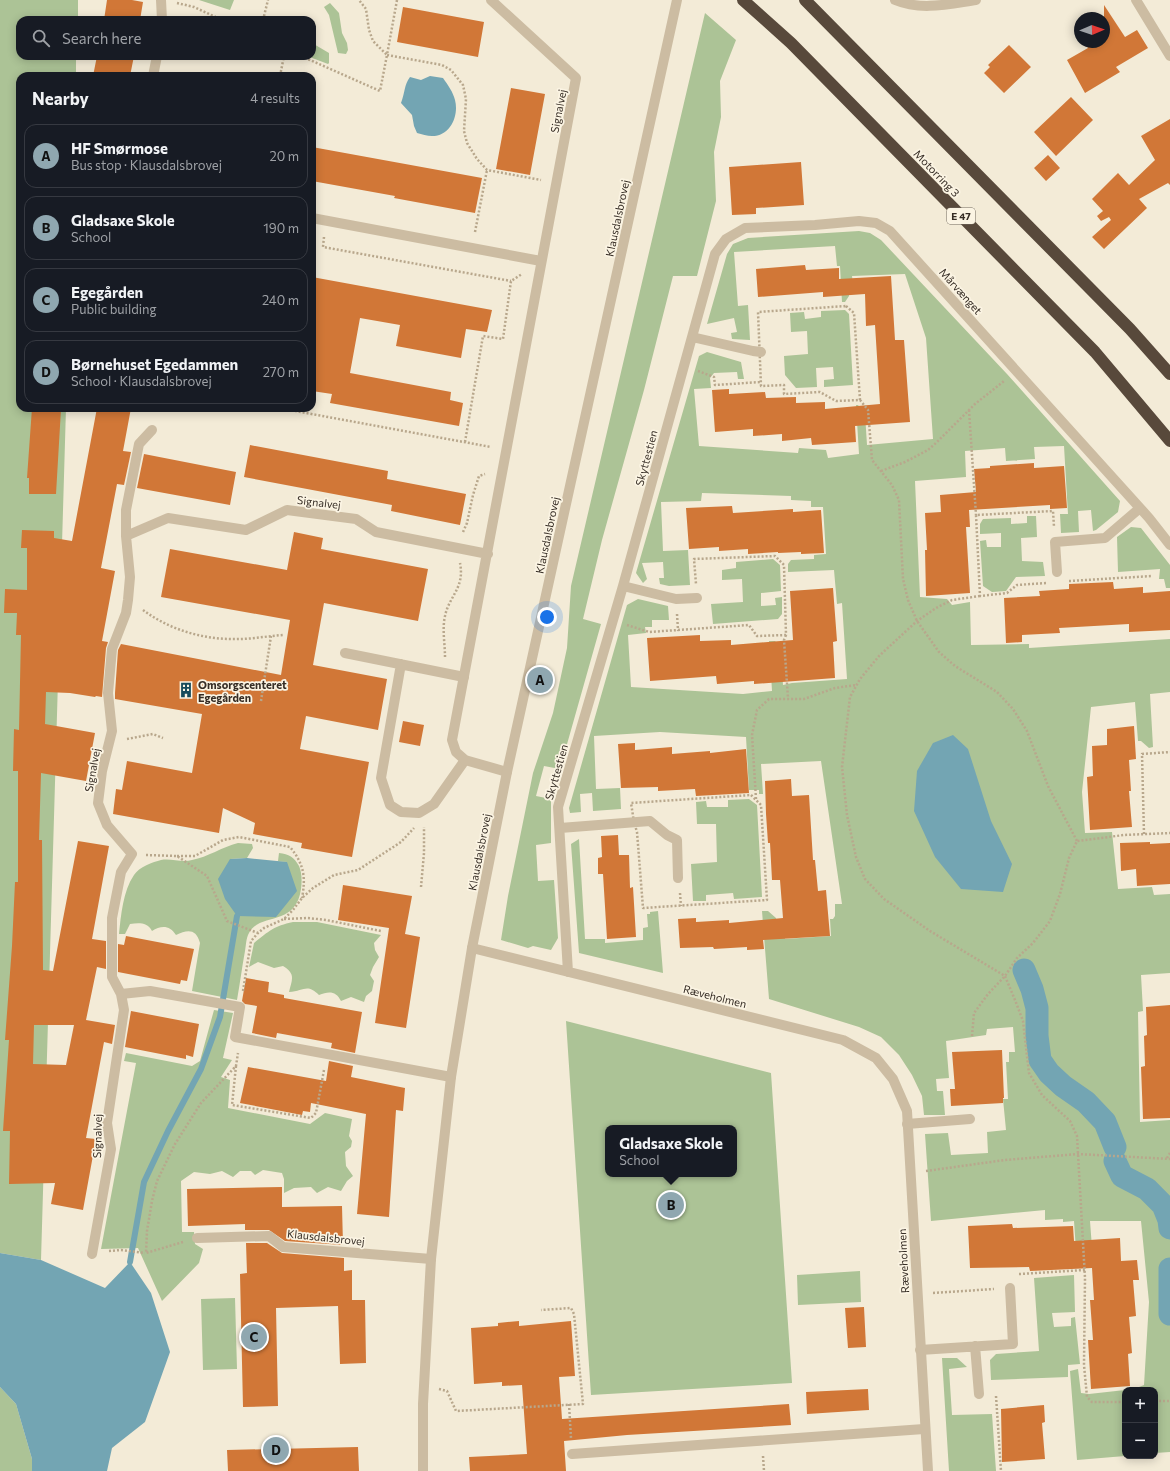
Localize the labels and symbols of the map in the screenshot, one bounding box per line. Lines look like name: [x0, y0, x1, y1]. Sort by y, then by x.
north arrow: [1074, 12, 1110, 48]
street label: Signalvej: [547, 88, 569, 134]
street label: Motorring 3: [911, 147, 963, 199]
street label: Klausdalsbrovej: [603, 178, 632, 258]
road number: E 47: [947, 208, 975, 224]
street label: Mårvænget: [937, 265, 985, 317]
street label: Skyttestien: [632, 429, 660, 487]
street label: Signalvej: [296, 493, 342, 511]
street label: Klausdalsbrovej: [533, 495, 562, 575]
your location: [537, 607, 557, 627]
pin: A: [527, 665, 553, 695]
place label: Omsorgscenteret Egegården: [198, 678, 287, 704]
building icon: Omsorgscenteret Egegården: [177, 681, 195, 699]
street label: Skyttestien: [542, 743, 570, 801]
street label: Signalvej: [82, 747, 102, 793]
street label: Klausdalsbrovej: [465, 812, 493, 892]
street label: Ræveholmen: [682, 982, 748, 1010]
street label: Signalvej: [90, 1114, 104, 1158]
pin: B: [658, 1190, 684, 1220]
street label: Klausdalsbrovej: [286, 1226, 366, 1248]
street label: Ræveholmen: [895, 1228, 911, 1294]
pin: C: [241, 1322, 267, 1352]
pin: D: [263, 1435, 289, 1465]

